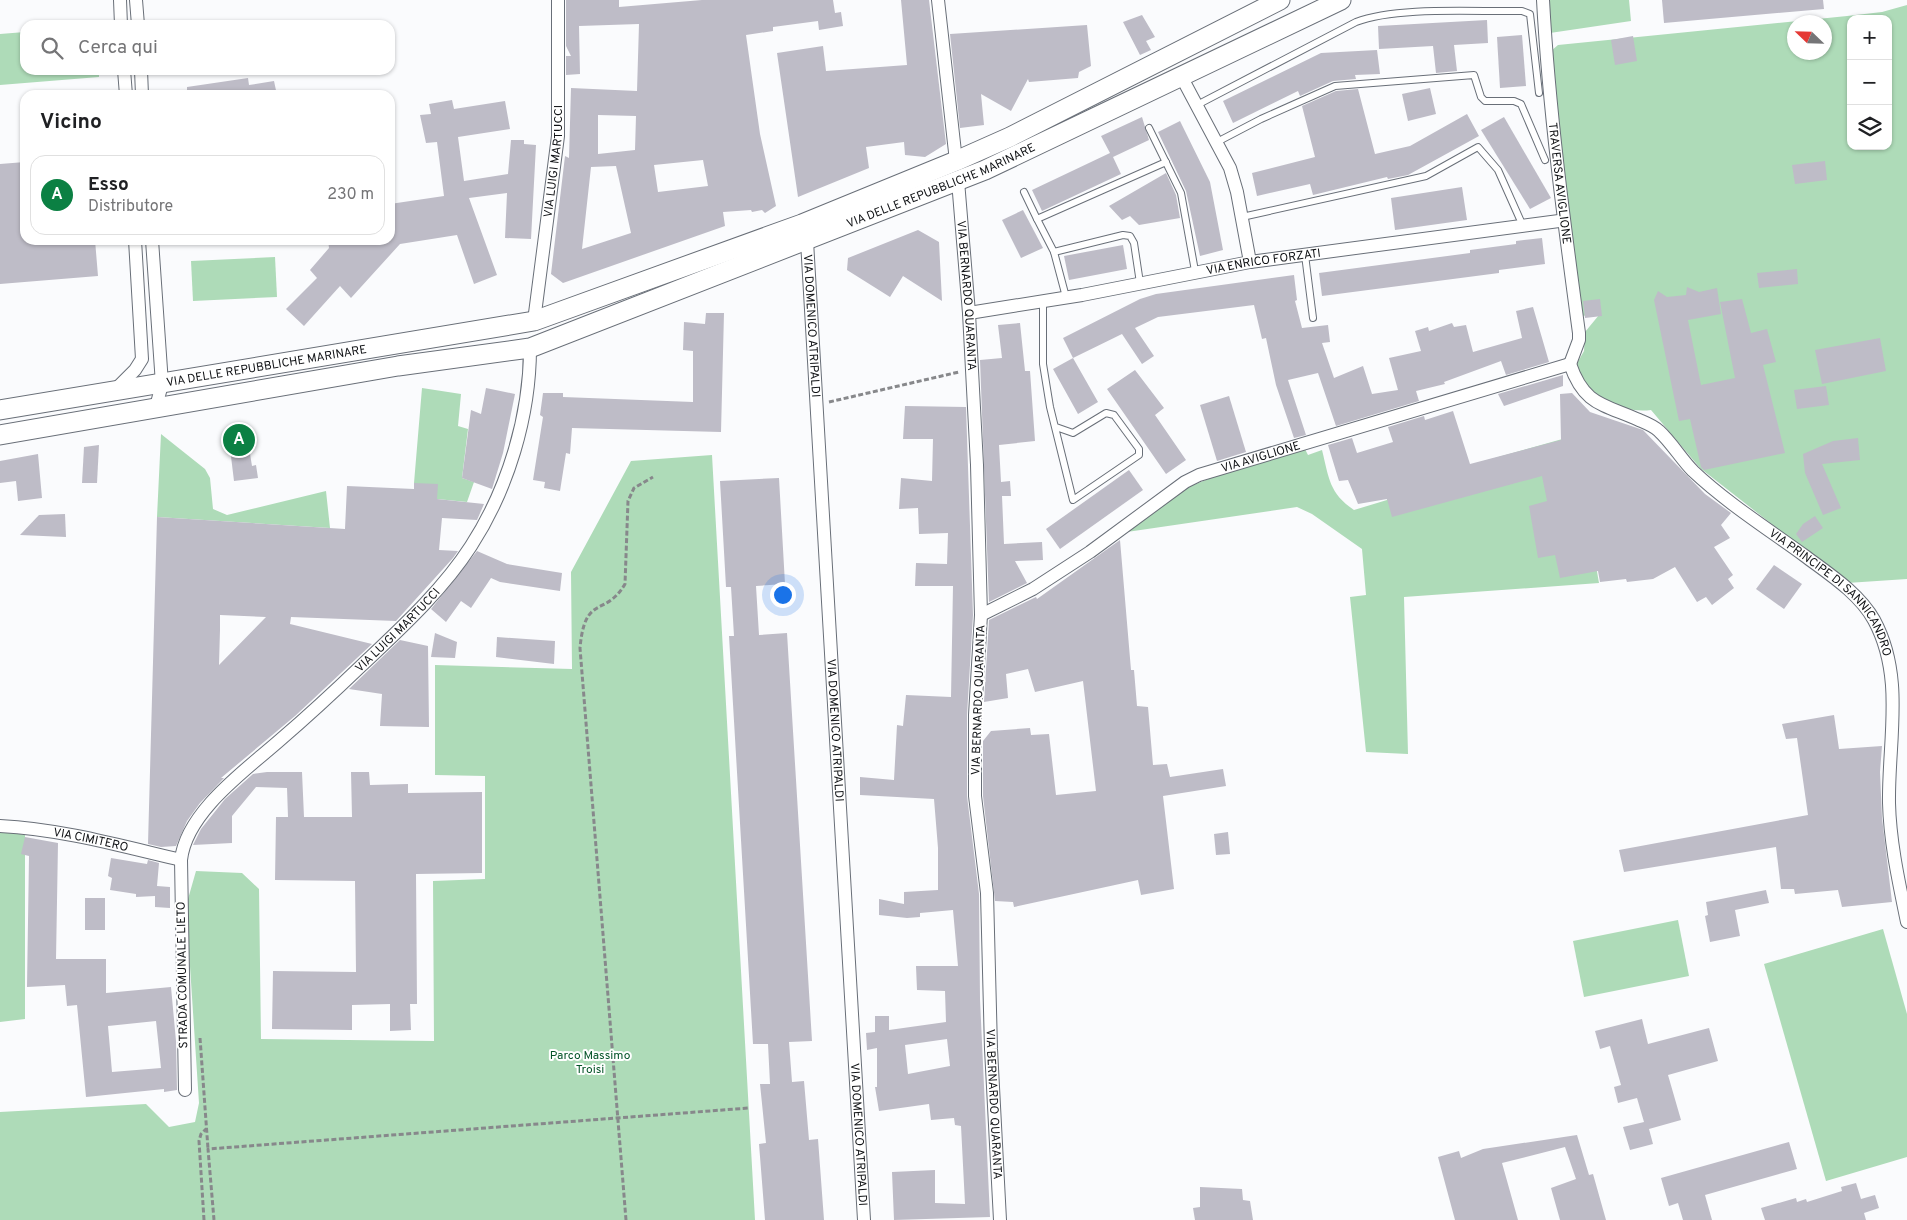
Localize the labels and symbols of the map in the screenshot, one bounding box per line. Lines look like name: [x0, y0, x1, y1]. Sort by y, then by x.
north arrow: [1787, 15, 1832, 60]
street label: VIA LUIGI MARTUCCI: [540, 105, 567, 219]
street label: TRAVERSA AVIGLIONE: [1544, 122, 1574, 245]
street label: VIA DELLE REPUBBLICHE MARINARE: [844, 140, 1038, 232]
street label: VIA BERNARDO QUARANTA: [952, 220, 979, 371]
street label: VIA ENRICO FORZATI: [1205, 246, 1322, 279]
street label: VIA DOMENICO ATRIPALDI: [799, 254, 823, 398]
street label: VIA DELLE REPUBBLICHE MARINARE: [165, 342, 368, 391]
pin: A: [223, 421, 255, 459]
street label: VIA AVIGLIONE: [1219, 438, 1302, 477]
street label: VIA PRINCIPE DI SANNICANDRO: [1765, 526, 1894, 658]
your location: [770, 582, 796, 608]
street label: VIA LUIGI MARTUCCI: [352, 585, 444, 676]
street label: VIA BERNARDO QUARANTA: [968, 625, 990, 776]
street label: VIA DOMENICO ATRIPALDI: [822, 658, 847, 802]
street label: VIA CIMITERO: [52, 825, 130, 856]
street label: STRADA COMUNALE LIETO: [174, 901, 192, 1049]
street label: VIA BERNARDO QUARANTA: [981, 1029, 1005, 1180]
park label: Parco Massimo Troisi: [550, 1048, 631, 1078]
street label: VIA DOMENICO ATRIPALDI: [846, 1063, 870, 1207]

